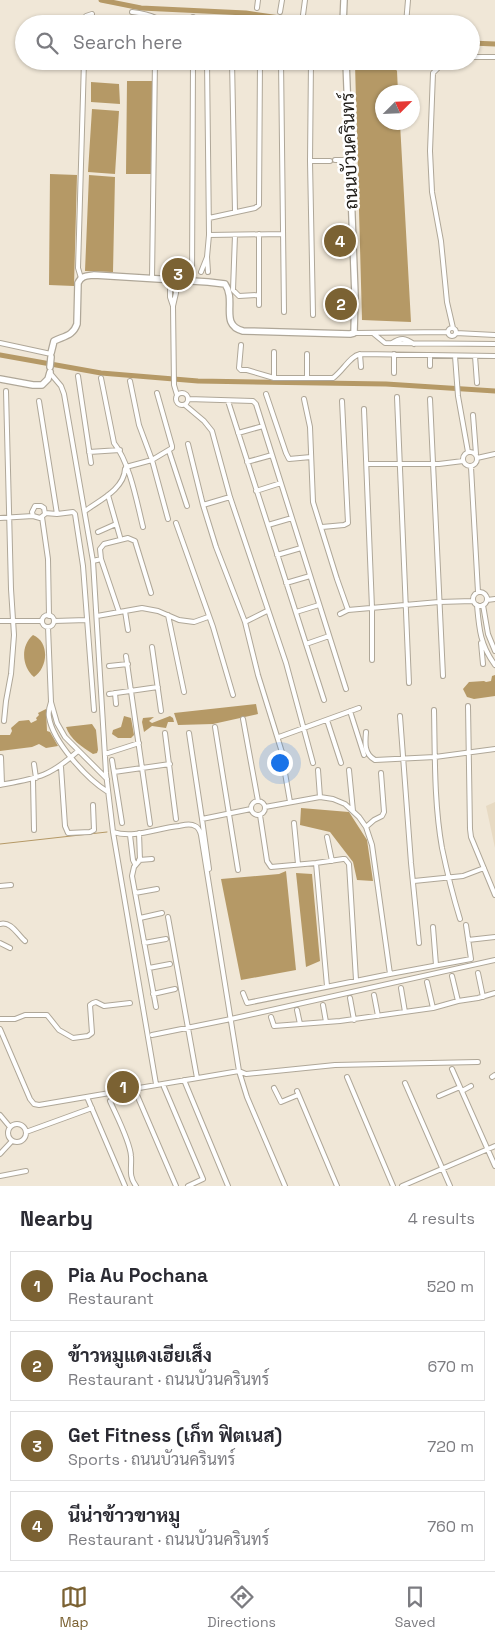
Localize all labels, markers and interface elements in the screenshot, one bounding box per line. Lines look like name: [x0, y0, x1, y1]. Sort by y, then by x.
search box: [15, 15, 480, 70]
icon: search: [33, 29, 61, 57]
text: Search here: [73, 30, 183, 55]
north arrow: [375, 85, 420, 130]
street label: ถนนบัวนครินทร์: [334, 92, 363, 210]
pin: 4: [324, 222, 356, 260]
pin: 3: [162, 255, 194, 293]
pin: 2: [325, 285, 357, 323]
your location: [267, 750, 293, 776]
pin: 1: [107, 1068, 139, 1106]
text: Nearby: [20, 1205, 93, 1232]
text: 4 results: [408, 1208, 475, 1229]
text: Pia Au Pochana: [68, 1263, 208, 1288]
text: 1: [33, 1276, 41, 1297]
text: 520 m: [427, 1276, 474, 1297]
text: Restaurant: [68, 1288, 154, 1309]
text: ข้าวหมูแดงเฮียเส็ง: [68, 1343, 212, 1368]
text: 2: [32, 1356, 42, 1377]
text: 670 m: [427, 1356, 474, 1377]
text: Restaurant · ถนนบัวนครินทร์: [68, 1369, 269, 1390]
text: Get Fitness (เก็ท ฟิตเนส): [68, 1423, 282, 1448]
text: 3: [32, 1436, 42, 1457]
text: 720 m: [427, 1436, 474, 1457]
text: Sports · ถนนบัวนครินทร์: [68, 1449, 235, 1470]
text: นีน่าข้าวขาหมู: [68, 1503, 180, 1528]
text: 4: [32, 1516, 42, 1537]
text: 760 m: [427, 1516, 474, 1537]
text: Restaurant · ถนนบัวนครินทร์: [68, 1529, 269, 1550]
tab: Map: [59, 1583, 89, 1631]
tab: Directions: [207, 1583, 276, 1631]
tab: Saved: [395, 1583, 436, 1631]

